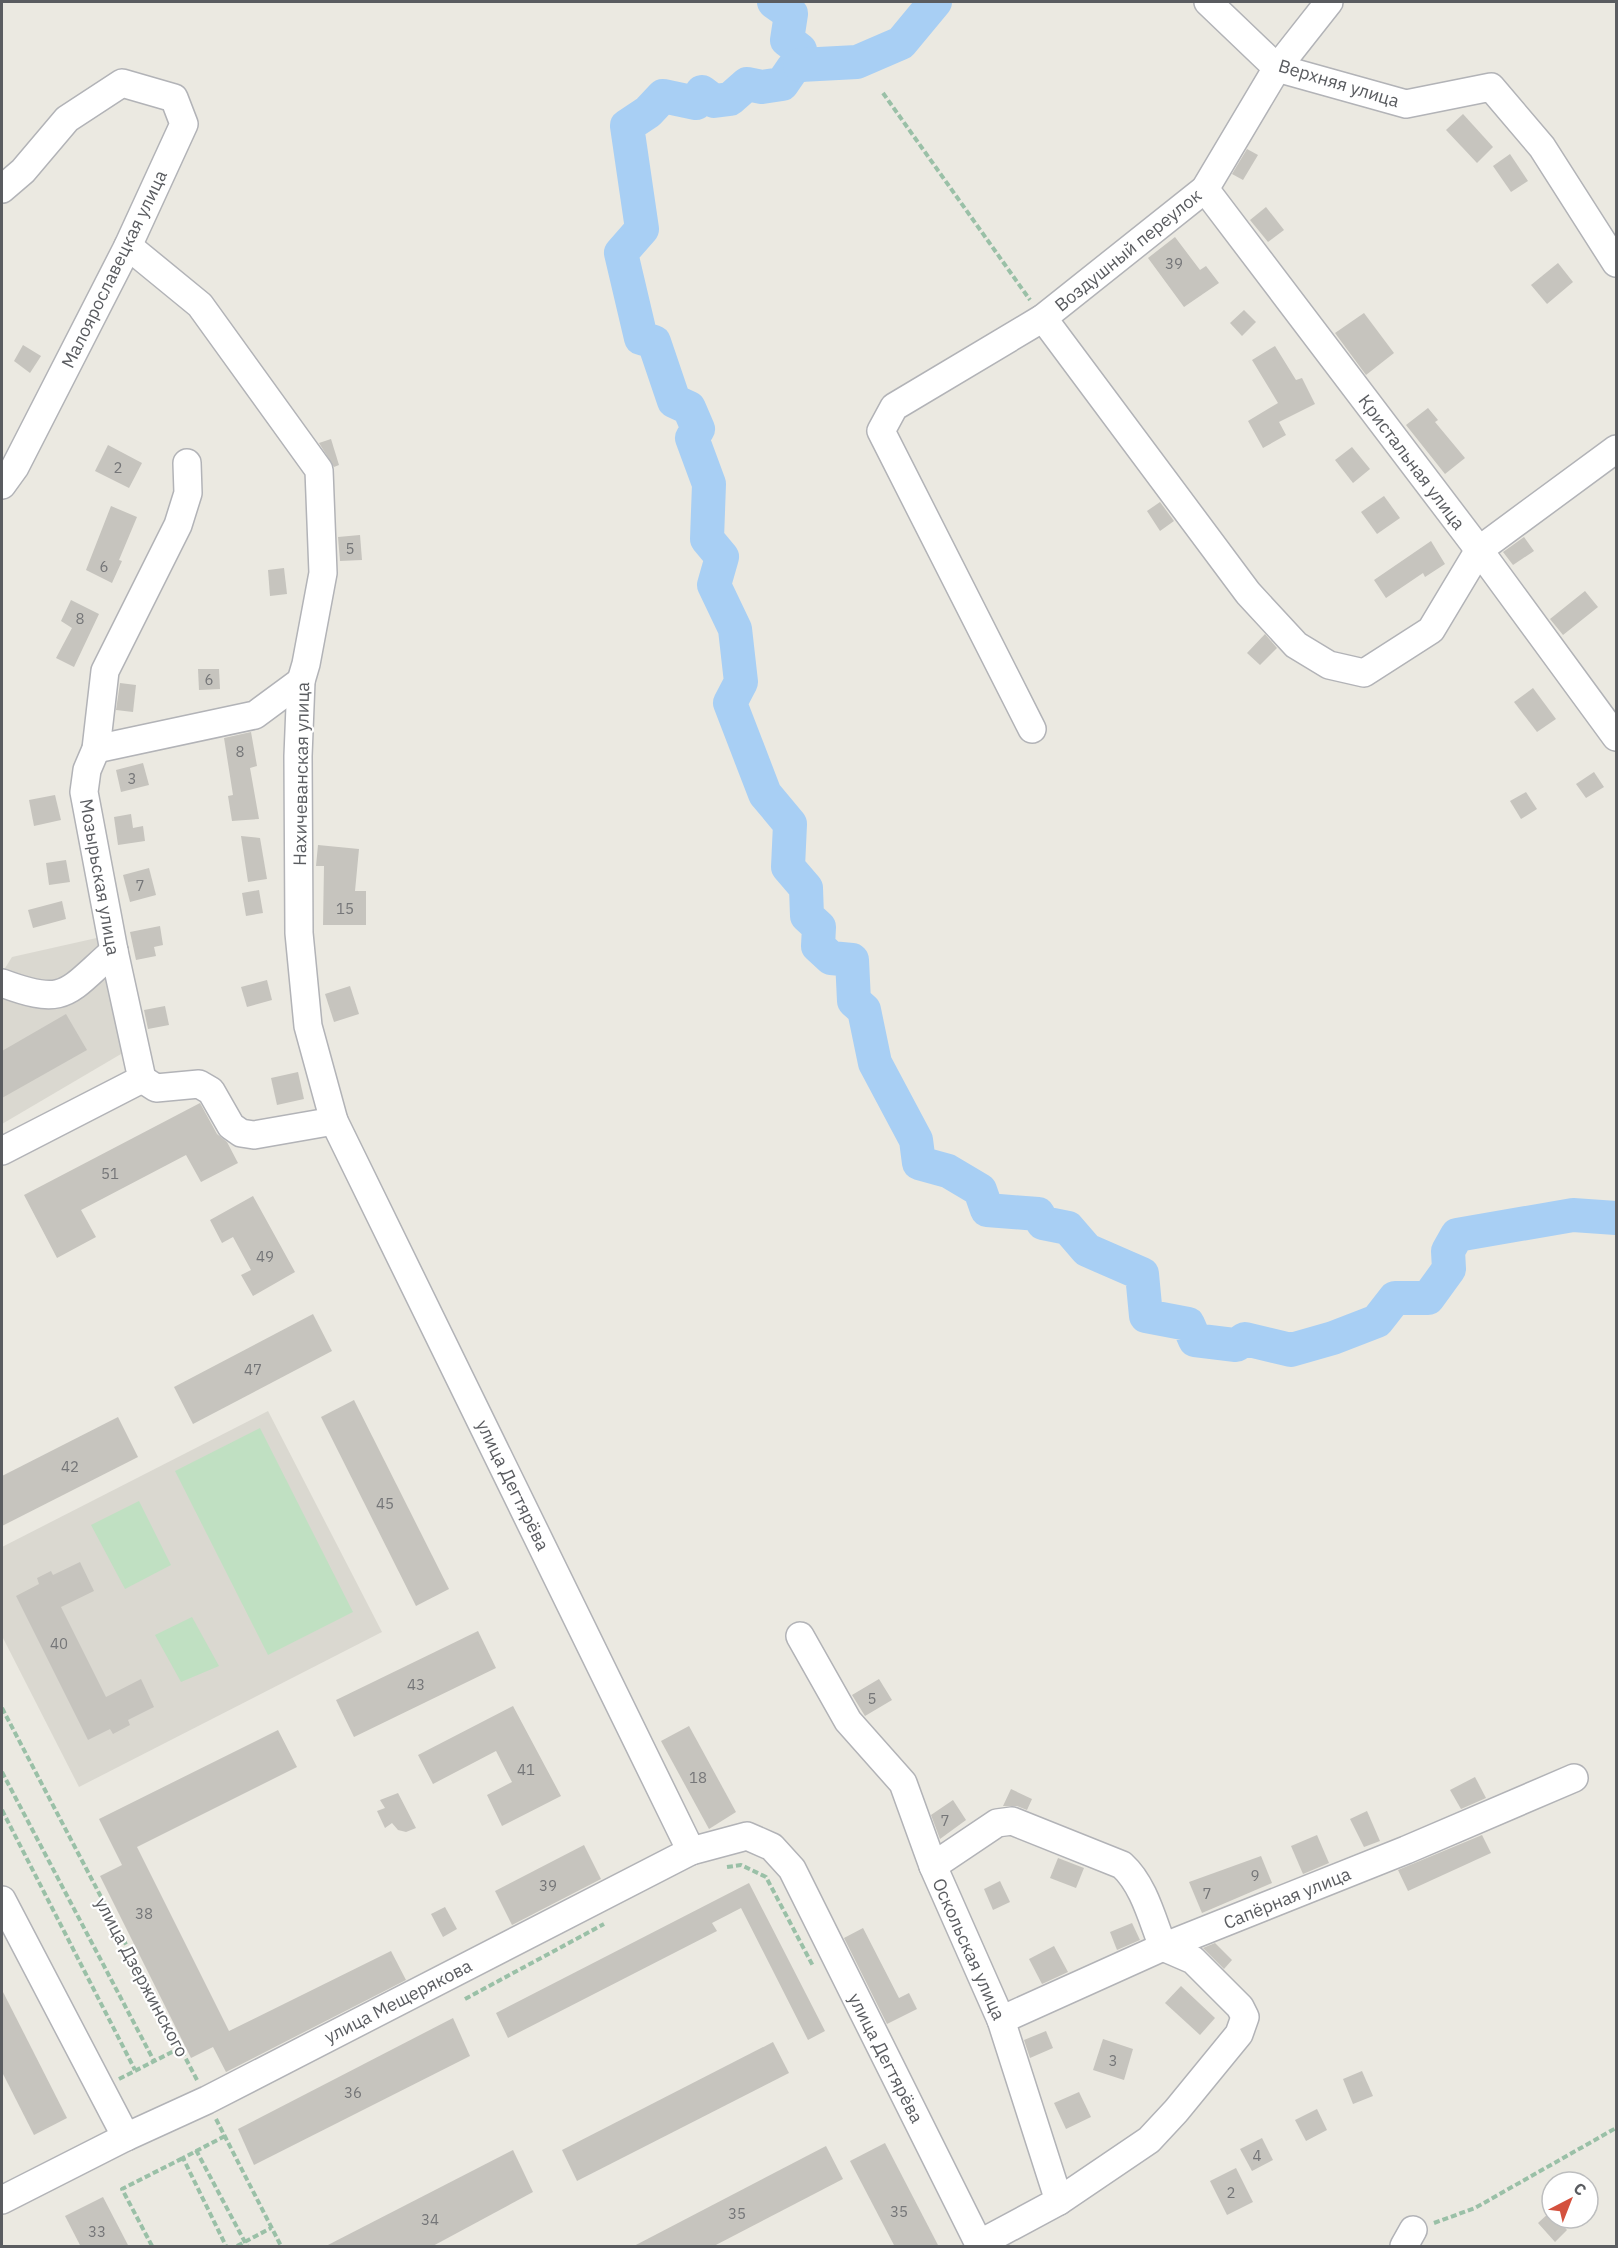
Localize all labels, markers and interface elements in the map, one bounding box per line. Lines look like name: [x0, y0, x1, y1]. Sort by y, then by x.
street label: Верхняя улица: [1276, 54, 1402, 112]
street label: Малоярославецкая улица: [56, 166, 172, 372]
street label: Воздушный переулок: [1050, 184, 1206, 316]
house number: 39: [1165, 254, 1183, 273]
street label: Кристальная улица: [1354, 390, 1471, 535]
house number: 2: [113, 458, 123, 477]
house number: 5: [345, 539, 355, 558]
house number: 6: [99, 557, 109, 576]
house number: 8: [75, 609, 85, 628]
house number: 6: [204, 670, 214, 689]
street label: Нахичеванская улица: [288, 681, 314, 866]
house number: 8: [235, 742, 245, 761]
house number: 3: [127, 769, 137, 788]
street label: Мозырьская улица: [75, 797, 125, 957]
house number: 7: [135, 876, 145, 895]
house number: 15: [336, 899, 354, 918]
house number: 51: [101, 1164, 119, 1183]
house number: 49: [256, 1247, 274, 1266]
house number: 47: [244, 1360, 262, 1379]
street label: улица Дегтярёва: [471, 1416, 555, 1555]
house number: 42: [61, 1457, 79, 1476]
house number: 45: [376, 1494, 394, 1513]
house number: 40: [50, 1634, 68, 1653]
house number: 43: [407, 1675, 425, 1694]
house number: 5: [867, 1689, 877, 1708]
house number: 41: [517, 1760, 535, 1779]
house number: 18: [689, 1768, 707, 1787]
house number: 7: [940, 1811, 950, 1830]
street label: Сапёрная улица: [1220, 1862, 1354, 1934]
house number: 9: [1250, 1866, 1260, 1885]
street label: Оскольская улица: [927, 1874, 1011, 2024]
house number: 39: [539, 1876, 557, 1895]
house number: 7: [1202, 1884, 1212, 1903]
street label: улица Дзержинского: [90, 1893, 194, 2061]
house number: 38: [135, 1904, 153, 1923]
street label: улица Мещерякова: [320, 1954, 476, 2048]
street label: улица Дегтярёва: [843, 1989, 929, 2127]
house number: 3: [1108, 2051, 1118, 2070]
house number: 36: [344, 2083, 362, 2102]
house number: 4: [1252, 2146, 1262, 2165]
north arrow: [1540, 2170, 1600, 2230]
text: С: [1569, 2178, 1591, 2200]
house number: 2: [1226, 2183, 1236, 2202]
house number: 35: [890, 2202, 908, 2221]
house number: 35: [728, 2204, 746, 2223]
house number: 34: [421, 2210, 439, 2229]
house number: 33: [88, 2222, 106, 2241]

